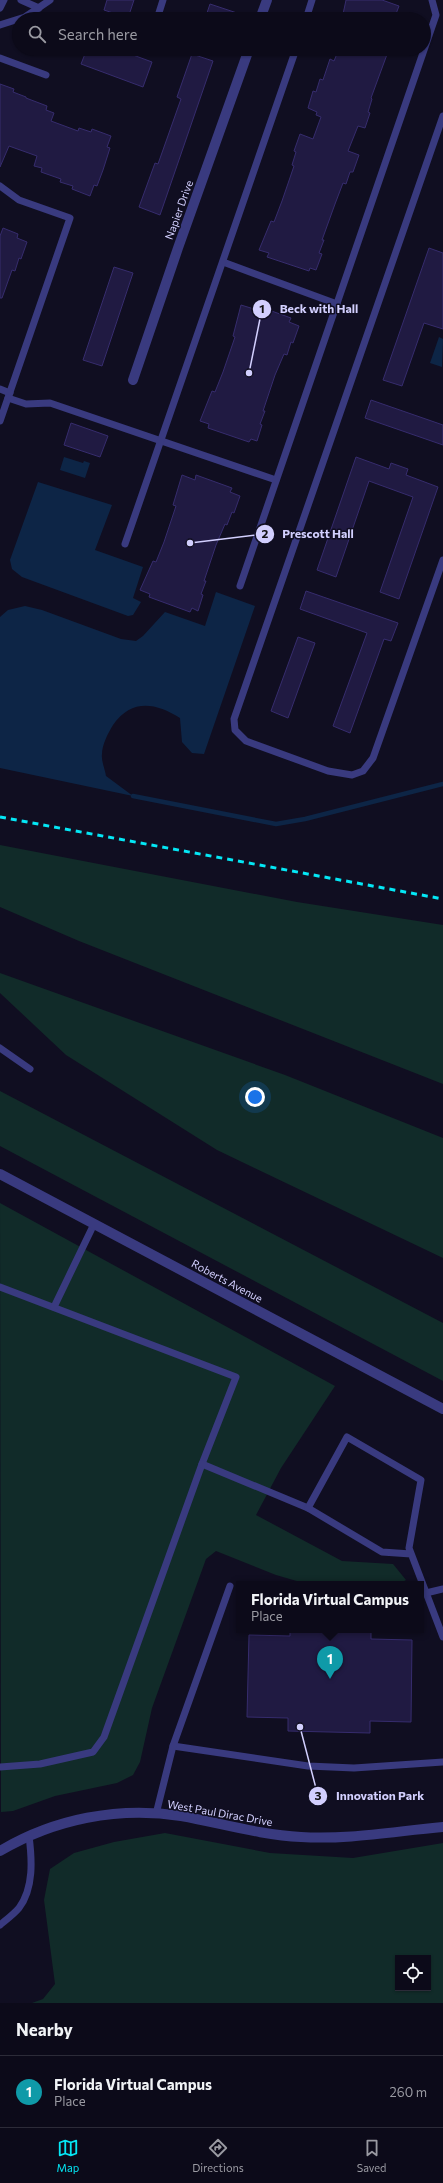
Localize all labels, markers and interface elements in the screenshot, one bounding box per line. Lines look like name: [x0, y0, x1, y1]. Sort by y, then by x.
search box: [12, 12, 431, 56]
icon: search: [26, 23, 48, 45]
text: Search here: [58, 25, 137, 43]
street label: Napier Drive: [162, 178, 195, 241]
callout: Beck with Hall: [252, 297, 367, 321]
text: 1: [259, 301, 265, 315]
text: Beck with Hall: [280, 301, 358, 315]
callout: Prescott Hall: [255, 522, 362, 546]
text: 2: [262, 526, 269, 540]
text: Prescott Hall: [282, 526, 354, 540]
your location: [245, 1087, 265, 1107]
street label: Roberts Avenue: [189, 1256, 265, 1305]
popup: [236, 1581, 424, 1633]
text: Florida Virtual Campus: [251, 1590, 409, 1608]
text: Place: [251, 1608, 283, 1624]
pin: 1: [317, 1646, 343, 1679]
callout: Innovation Park: [308, 1784, 432, 1808]
text: 3: [315, 1788, 322, 1802]
text: Innovation Park: [336, 1788, 424, 1802]
street label: West Paul Dirac Drive: [166, 1797, 274, 1828]
map controls: [395, 1955, 431, 1991]
button: locate: [395, 1955, 431, 1991]
text: Nearby: [16, 2019, 73, 2040]
text: Florida Virtual Campus: [54, 2075, 212, 2093]
text: 1: [26, 2084, 32, 2100]
text: 260 m: [390, 2084, 427, 2100]
text: Place: [54, 2093, 86, 2109]
tab: Map: [57, 2137, 79, 2174]
tab: Directions: [192, 2137, 244, 2174]
tab: Saved: [357, 2137, 386, 2174]

